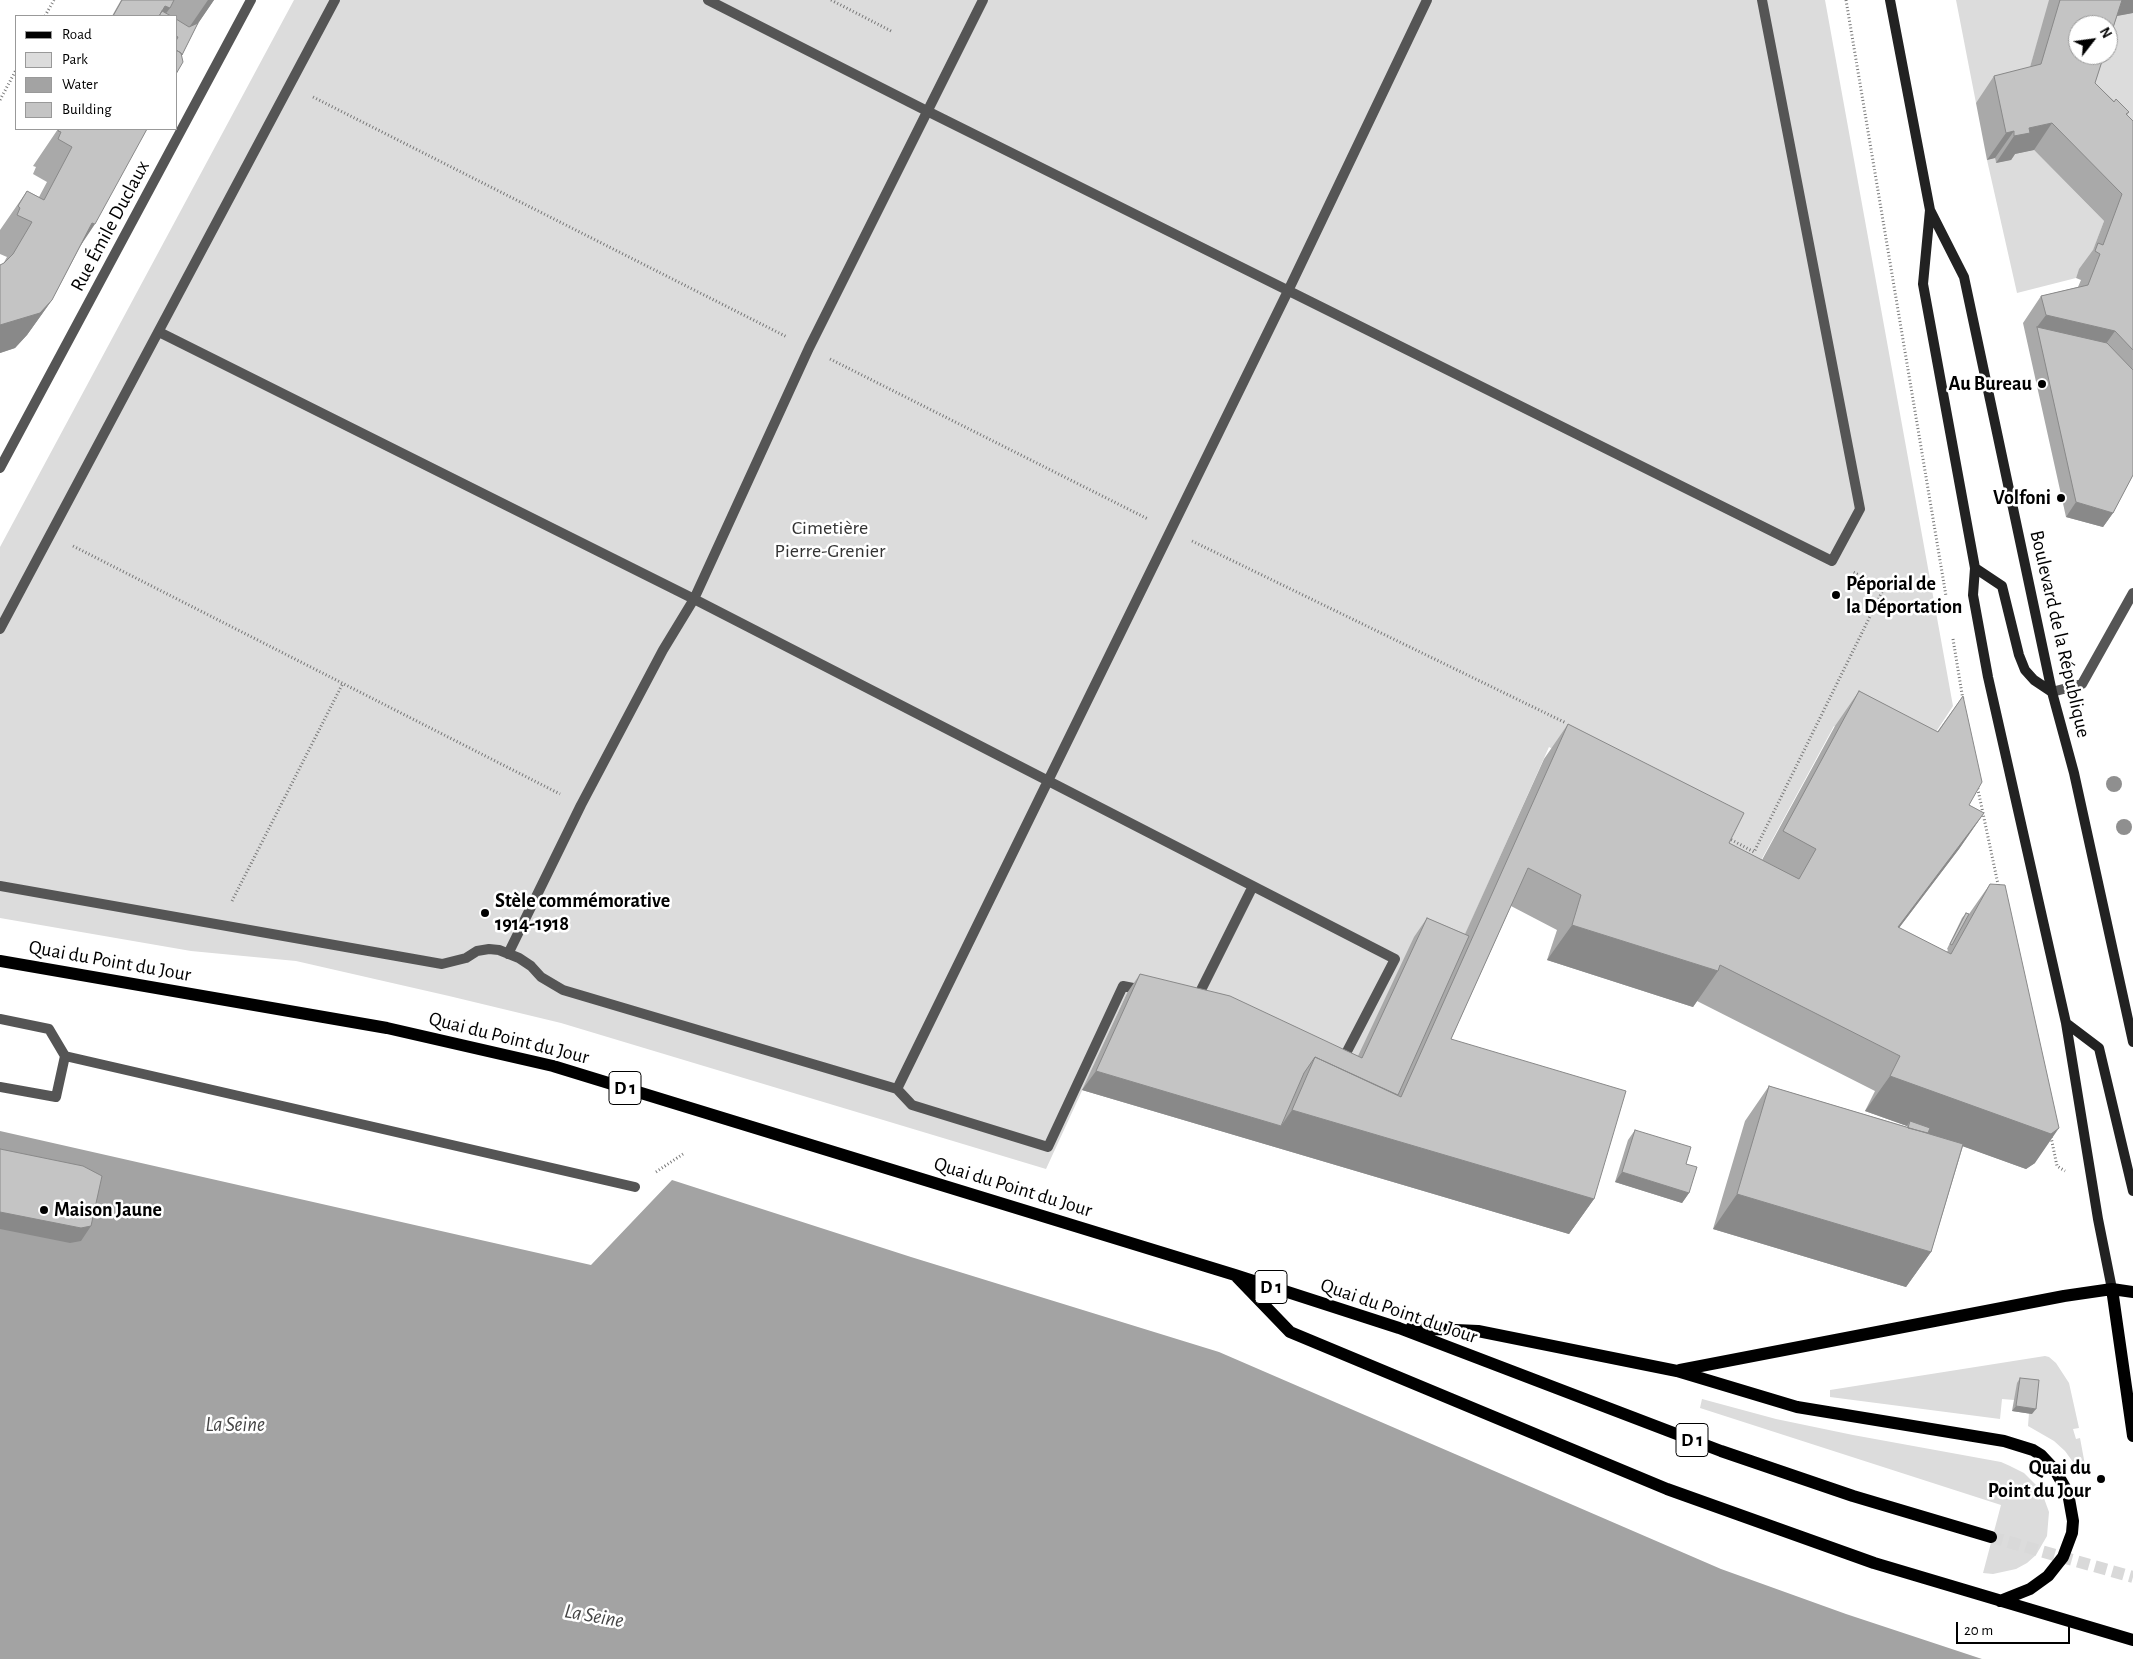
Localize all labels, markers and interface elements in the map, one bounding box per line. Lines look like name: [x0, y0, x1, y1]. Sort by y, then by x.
legend: [15, 15, 178, 130]
north arrow: [2068, 15, 2118, 65]
text: N: [2097, 25, 2114, 41]
text: Road: [62, 27, 92, 42]
text: Park: [62, 52, 88, 67]
text: Water: [62, 77, 98, 92]
text: Building: [62, 102, 112, 117]
street label: Rue Émile Duclaux: [65, 156, 155, 296]
place label: Au Bureau: [1949, 372, 2032, 396]
marker: Au Bureau: [2036, 378, 2048, 390]
place label: Volfoni: [1993, 486, 2051, 510]
marker: Volfoni: [2055, 492, 2067, 504]
park label: Cimetière Pierre-Grenier: [775, 516, 885, 563]
street label: Boulevard de la République: [2024, 528, 2096, 740]
place label: Péporial de la Déportation: [1846, 572, 1962, 619]
marker: Péporial de la Déportation: [1830, 589, 1842, 601]
place label: Stèle commémorative 1914-1918: [495, 889, 670, 936]
marker: Stèle commémorative 1914-1918: [479, 907, 491, 919]
street label: Quai du Point du Jour: [27, 935, 193, 987]
street label: Quai du Point du Jour: [426, 1006, 592, 1070]
road number: D 1: [609, 1072, 641, 1104]
street label: Quai du Point du Jour: [931, 1151, 1095, 1223]
place label: Maison Jaune: [54, 1198, 162, 1222]
marker: Maison Jaune: [38, 1204, 50, 1216]
road number: D 1: [1255, 1270, 1287, 1304]
street label: Quai du Point du Jour: [1317, 1273, 1481, 1349]
water label: La Seine: [205, 1412, 265, 1438]
road number: D 1: [1676, 1424, 1708, 1456]
place label: Quai du Point du Jour: [1988, 1456, 2091, 1503]
marker: Quai du Point du Jour: [2095, 1473, 2107, 1485]
water label: La Seine: [562, 1598, 626, 1634]
scale bar: [1958, 1612, 2072, 1644]
text: 20 m: [1964, 1623, 1993, 1638]

